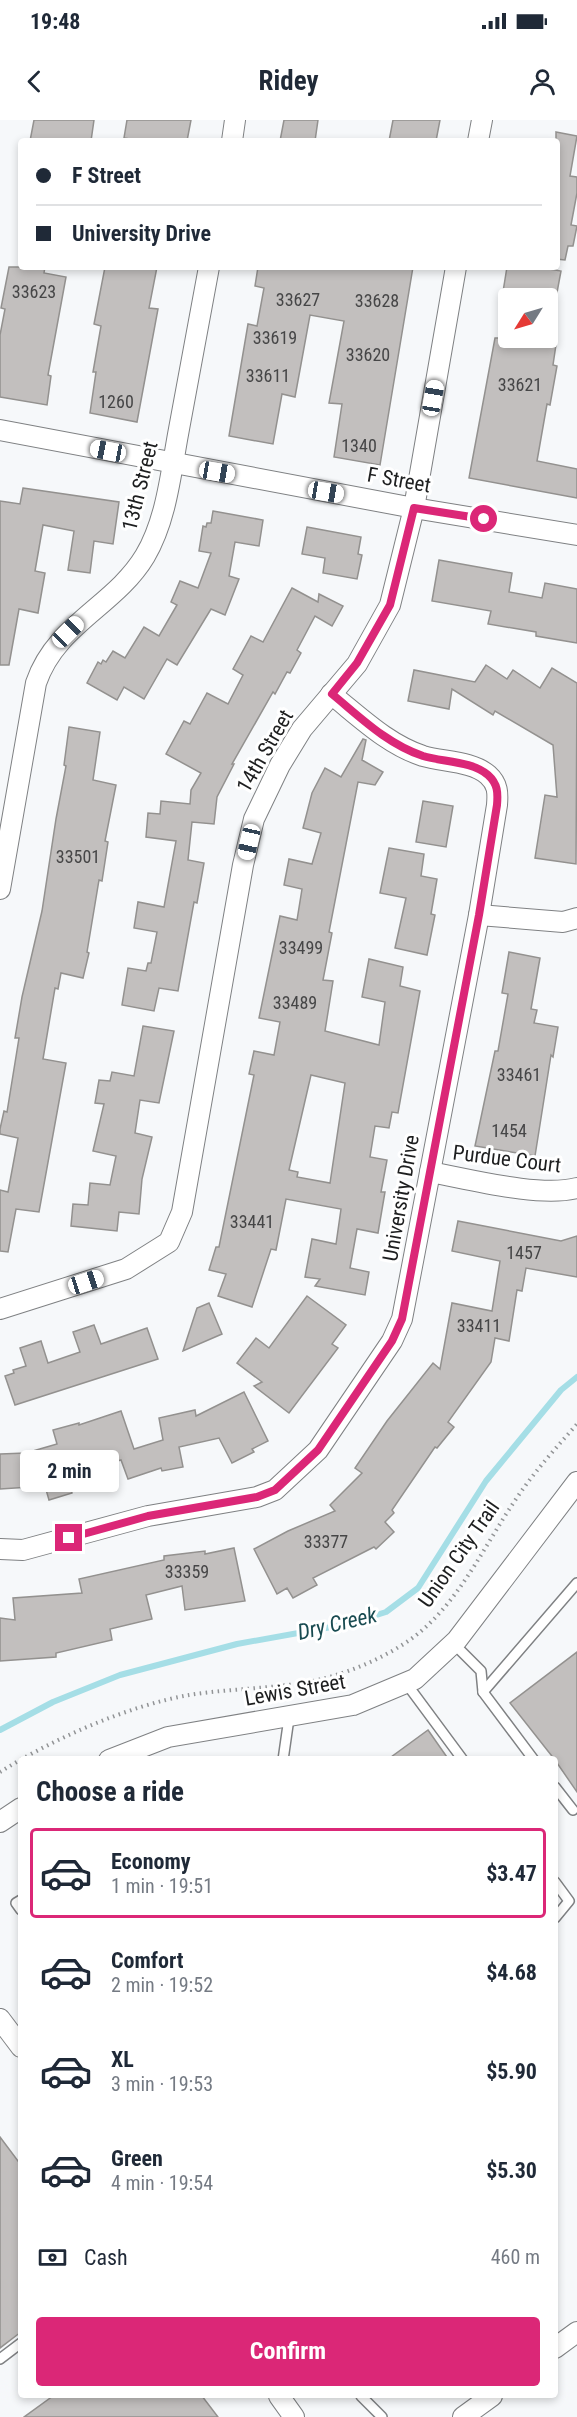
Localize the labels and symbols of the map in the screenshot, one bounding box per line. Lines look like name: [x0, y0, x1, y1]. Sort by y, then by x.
house number: 33623: [12, 281, 56, 302]
north arrow: [498, 288, 558, 348]
house number: 33627: [276, 289, 320, 310]
house number: 33628: [355, 290, 399, 311]
house number: 33619: [253, 327, 297, 348]
house number: 33620: [346, 344, 390, 365]
house number: 33611: [246, 365, 290, 386]
house number: 33621: [498, 374, 542, 395]
car: [421, 379, 445, 417]
house number: 1260: [98, 391, 134, 412]
house number: 1340: [341, 435, 377, 456]
car: [89, 439, 127, 463]
street label: 13th Street: [117, 439, 163, 533]
car: [198, 460, 236, 484]
street label: F Street: [365, 463, 433, 497]
car: [307, 480, 345, 504]
route start: [470, 505, 497, 532]
car: [49, 613, 87, 651]
street label: 14th Street: [232, 706, 298, 796]
car: [236, 822, 262, 862]
house number: 33501: [56, 846, 100, 867]
house number: 33499: [279, 937, 323, 958]
house number: 33489: [273, 992, 317, 1013]
house number: 33461: [497, 1064, 541, 1085]
house number: 1454: [491, 1120, 527, 1141]
street label: University Drive: [378, 1133, 424, 1263]
street label: Purdue Court: [451, 1140, 563, 1178]
house number: 33441: [230, 1211, 274, 1232]
house number: 1457: [506, 1242, 542, 1263]
car: [66, 1268, 106, 1296]
house number: 33411: [457, 1315, 501, 1336]
callout: 2 min: [20, 1451, 118, 1493]
street label: Union City Trail: [414, 1496, 504, 1612]
route end: [55, 1524, 82, 1551]
house number: 33377: [304, 1531, 348, 1552]
house number: 33359: [165, 1561, 209, 1582]
water label: Dry Creek: [295, 1602, 380, 1645]
street label: Lewis Street: [243, 1669, 347, 1711]

